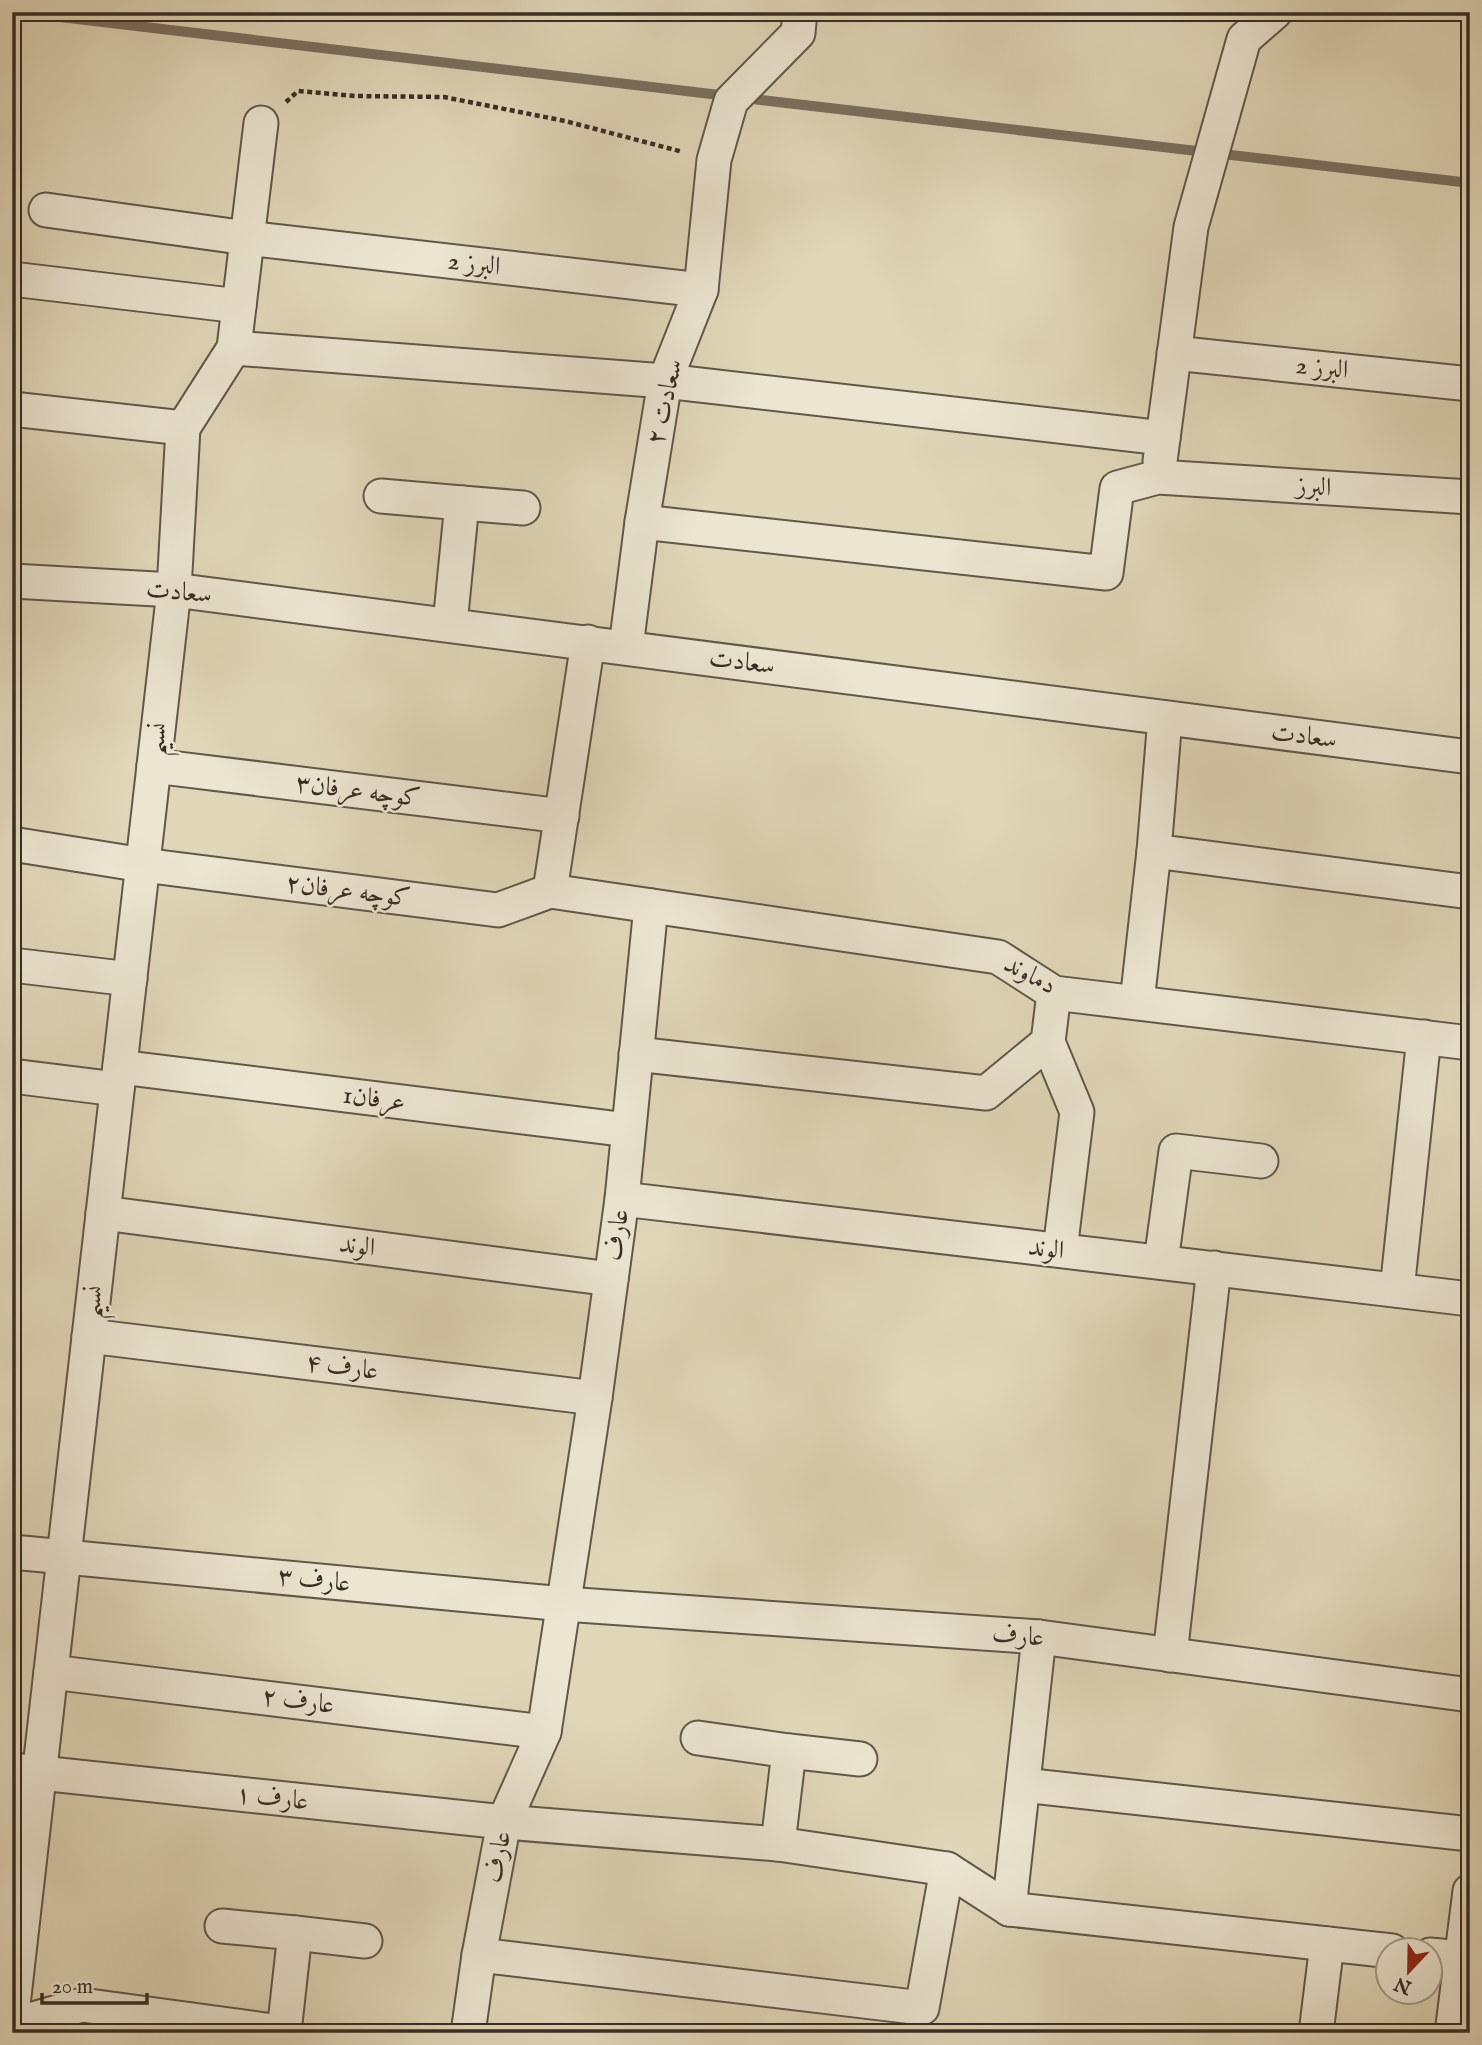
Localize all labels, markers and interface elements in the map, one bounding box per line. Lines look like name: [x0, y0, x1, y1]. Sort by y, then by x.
street label: البرز 2: [446, 244, 502, 284]
street label: البرز 2: [1294, 349, 1350, 387]
street label: سعادت ۲: [639, 356, 691, 448]
street label: البرز: [1292, 469, 1333, 505]
street label: سعادت: [145, 573, 213, 611]
street label: سعادت: [707, 642, 777, 682]
street label: سعادت: [1269, 716, 1339, 756]
street label: نسیم: [139, 721, 183, 758]
street label: کوچه عرفان۳: [294, 767, 422, 815]
street label: کوچه عرفان۲: [284, 867, 412, 915]
street label: دماوند: [998, 947, 1062, 1003]
street label: عرفان1: [341, 1079, 407, 1119]
street label: عارف: [597, 1207, 637, 1263]
street label: الوند: [337, 1227, 377, 1265]
street label: الوند: [1026, 1230, 1066, 1268]
street label: نسیم: [75, 1284, 119, 1321]
street label: عارف ۴: [304, 1346, 380, 1388]
street label: عارف ۳: [276, 1560, 352, 1600]
street label: عارف: [991, 1617, 1045, 1655]
street label: عارف ۲: [260, 1680, 336, 1722]
street label: عارف ۱: [234, 1778, 310, 1818]
street label: عارف: [477, 1828, 519, 1886]
north arrow: [1374, 1937, 1444, 2007]
scale bar: [42, 1961, 147, 2005]
text: N: [1391, 1970, 1416, 1999]
text: 20 m: [52, 1974, 93, 2001]

